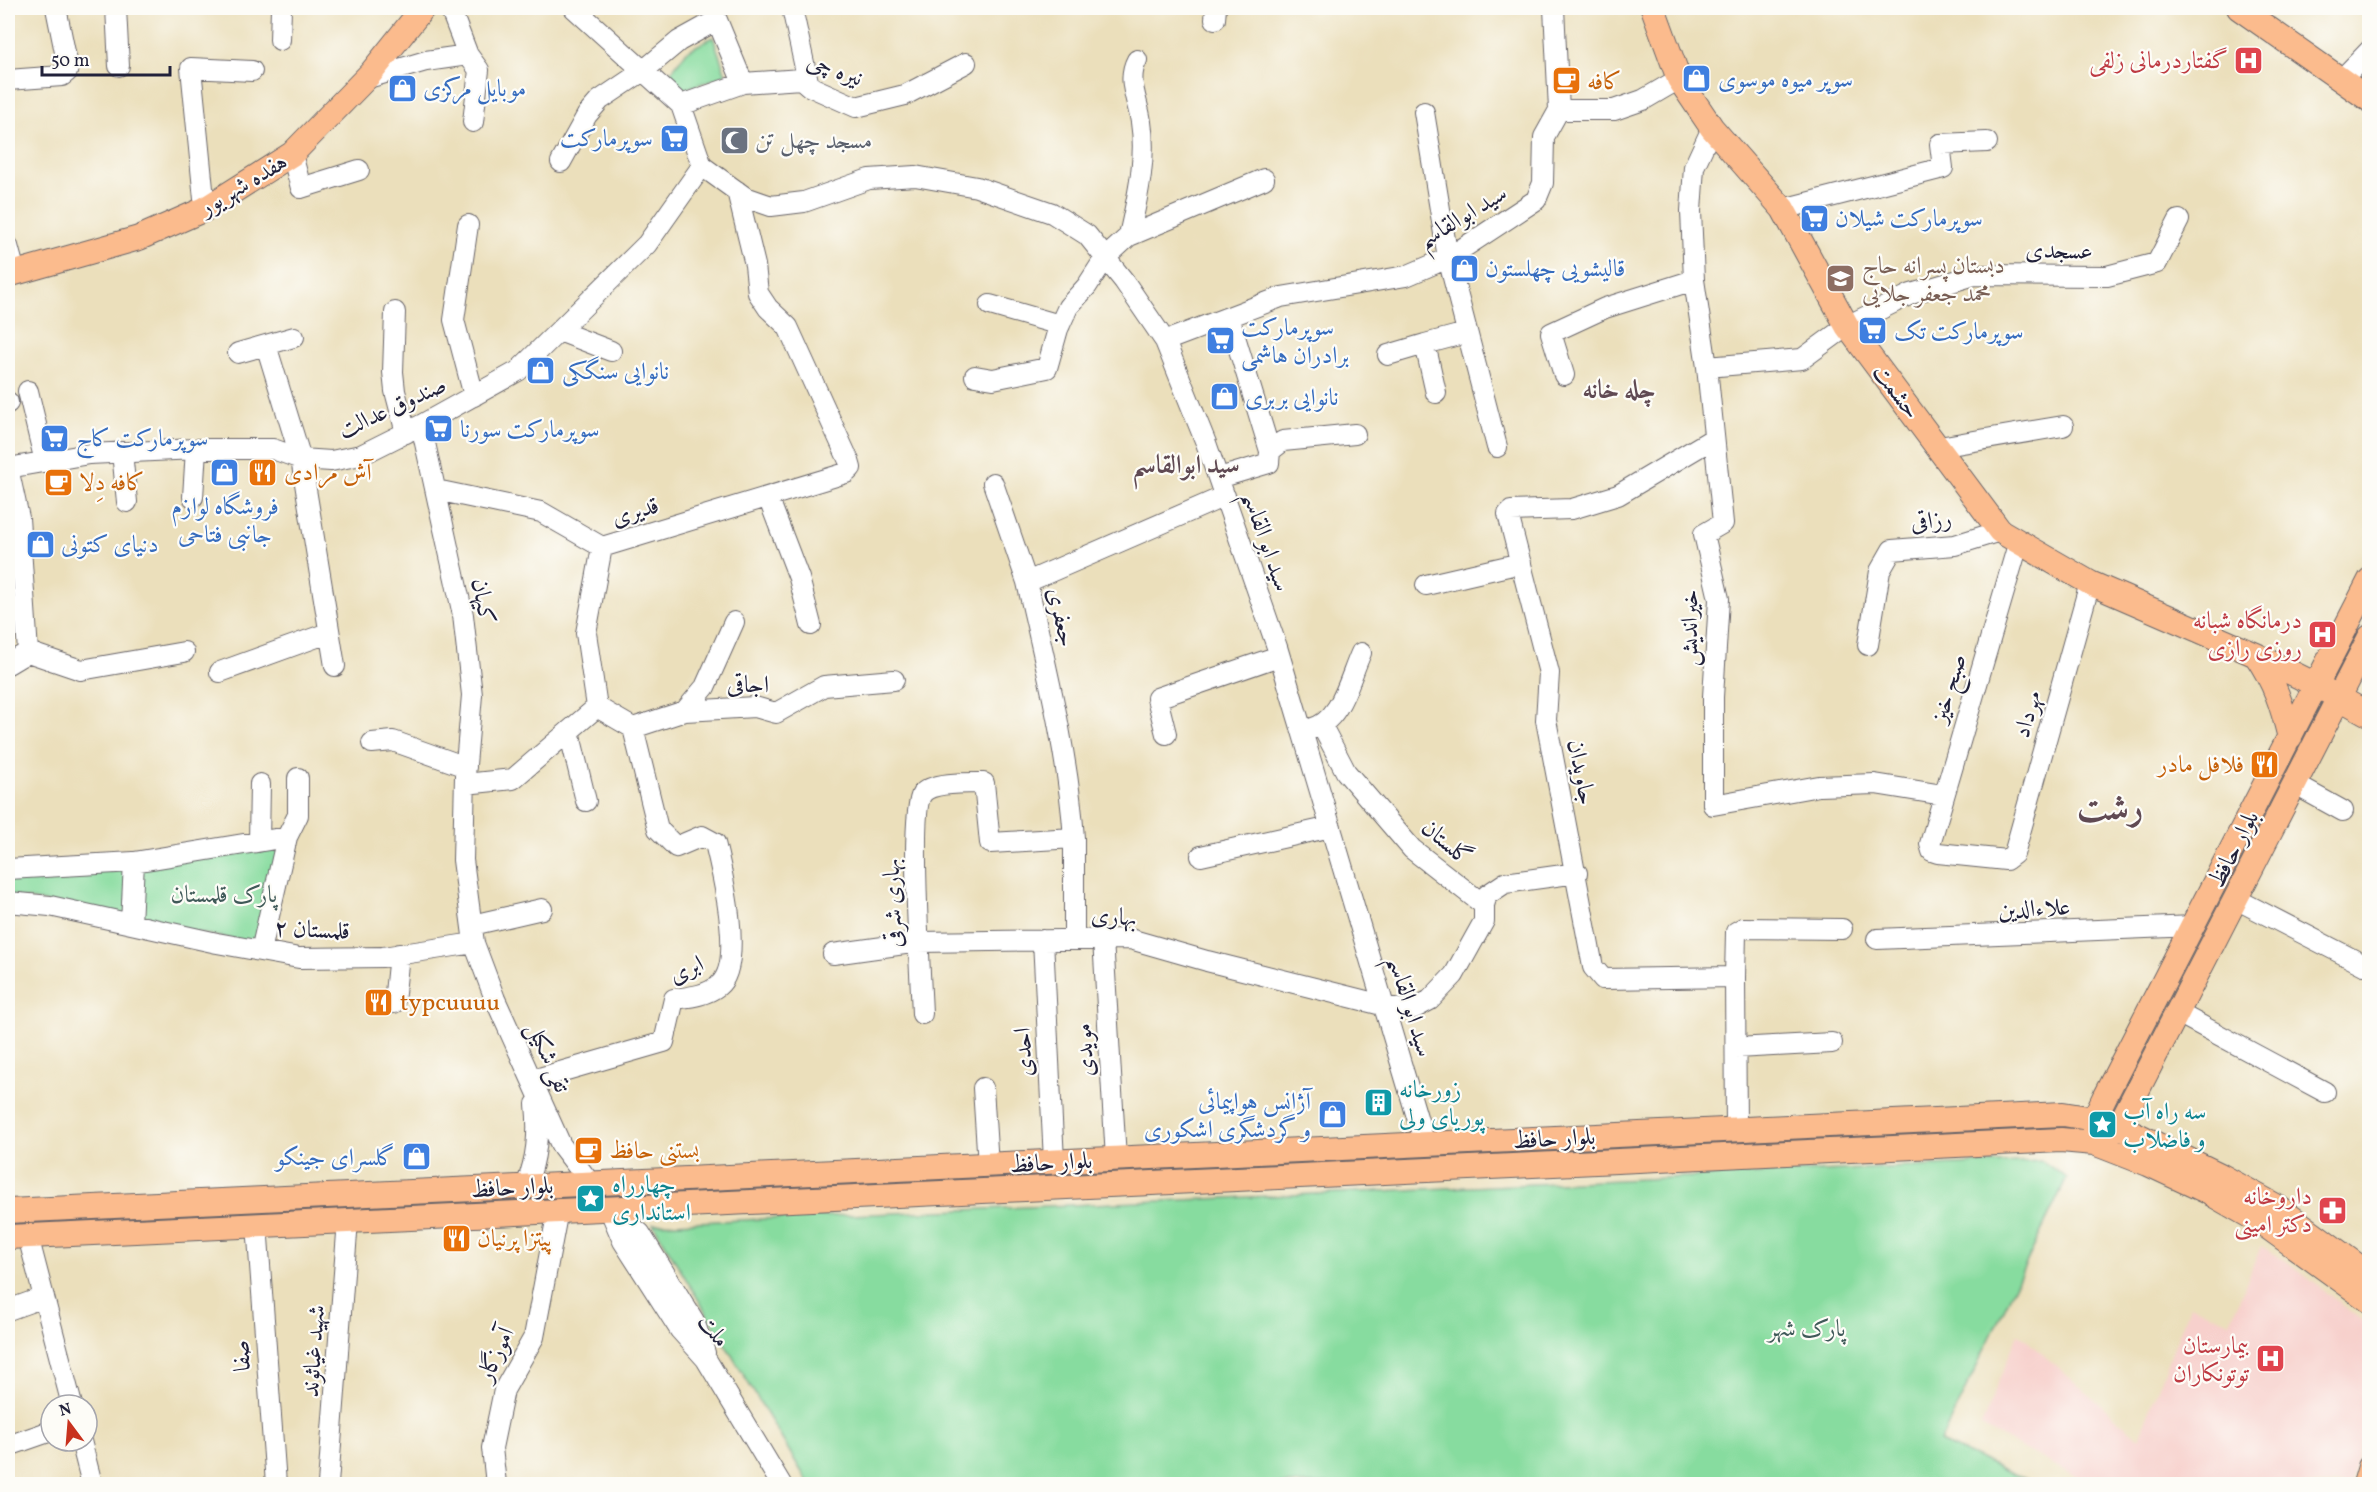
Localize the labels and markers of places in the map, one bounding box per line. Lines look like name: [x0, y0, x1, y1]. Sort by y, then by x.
hospital icon: گفتاردرمانی زلفی: [2233, 44, 2265, 76]
place label: گفتاردرمانی زلفی: [2089, 45, 2228, 79]
shop icon: سوپر میوه موسوی: [1681, 63, 1713, 95]
place label: سوپر میوه موسوی: [1718, 64, 1853, 98]
cafe icon: کافه: [1550, 65, 1582, 97]
place label: کافه: [1587, 66, 1622, 100]
shop icon: موبایل مرکزی: [386, 72, 418, 104]
place label: موبایل مرکزی: [423, 73, 526, 107]
supermarket icon: سوپرمارکت: [658, 122, 690, 154]
place label: سوپرمارکت: [560, 123, 653, 157]
mosque icon: مسجد چهل تن: [718, 124, 750, 156]
place label: مسجد چهل تن: [755, 125, 872, 159]
supermarket icon: سوپرمارکت شیلان: [1798, 202, 1830, 234]
place label: سوپرمارکت شیلان: [1835, 203, 1983, 237]
place label: دبستان پسرانه حاج محمد جعفر جلایی: [1862, 250, 2005, 312]
shop icon: قالیشویی چهلستون: [1448, 252, 1480, 284]
place label: قالیشویی چهلستون: [1485, 253, 1625, 287]
school or university icon: دبستان پسرانه حاج محمد جعفر جلایی: [1825, 263, 1857, 295]
place label: سوپرمارکت برادران هاشمی: [1241, 312, 1349, 374]
supermarket icon: سوپرمارکت تک: [1857, 315, 1889, 347]
place label: سوپرمارکت تک: [1894, 316, 2024, 350]
supermarket icon: سوپرمارکت برادران هاشمی: [1204, 325, 1236, 357]
shop icon: نانوایی سنگکی: [525, 355, 557, 387]
place label: نانوایی سنگکی: [562, 356, 669, 390]
shop icon: نانوایی بربری: [1208, 381, 1240, 413]
place label: نانوایی بربری: [1245, 382, 1339, 416]
supermarket icon: سوپرمارکت سورنا: [423, 413, 455, 445]
place label: سوپرمارکت سورنا: [460, 414, 600, 448]
supermarket icon: سوپرمارکت کاج: [39, 422, 71, 454]
place label: سوپرمارکت کاج: [76, 423, 208, 459]
restaurant icon: آش مرادی: [247, 456, 279, 488]
shop icon: فروشگاه لوازم جانبی فتاحی: [209, 457, 241, 489]
place label: آش مرادی: [284, 457, 375, 491]
cafe icon: کافه دِلا: [42, 466, 74, 498]
place label: کافه دِلا: [79, 467, 145, 502]
place label: فروشگاه لوازم جانبی فتاحی: [171, 491, 279, 553]
shop icon: دنیای کتونی: [24, 528, 56, 560]
place label: دنیای کتونی: [61, 529, 159, 563]
place label: درمانگاه شبانه روزی رازی: [2193, 605, 2302, 667]
hospital icon: درمانگاه شبانه روزی رازی: [2307, 618, 2339, 650]
restaurant icon: فلافل مادر: [2249, 748, 2281, 780]
place label: فلافل مادر: [2156, 749, 2244, 783]
restaurant icon: typcuuuu: [363, 986, 395, 1018]
place label: typcuuuu: [400, 987, 500, 1021]
place label: زورخانه پوریای ولی: [1399, 1074, 1486, 1136]
place label: آژانس هواپیمائی و گردشگری اشکوری: [1144, 1086, 1314, 1148]
building icon: زورخانه پوریای ولی: [1362, 1087, 1394, 1119]
place label: سه راه آب و فاضلاب: [2123, 1096, 2206, 1158]
shop icon: آژانس هواپیمائی و گردشگری اشکوری: [1316, 1099, 1348, 1131]
place icon: سه راه آب و فاضلاب: [2086, 1109, 2118, 1141]
cafe icon: بستنی حافظ: [572, 1134, 604, 1166]
place label: بستنی حافظ: [609, 1135, 700, 1169]
shop icon: گلسرای جینکو: [400, 1141, 432, 1173]
place label: گلسرای جینکو: [274, 1142, 395, 1176]
place label: چهارراه استانداری: [612, 1169, 691, 1231]
place label: داروخانه دکتر امینی: [2234, 1181, 2312, 1243]
place icon: چهارراه استانداری: [575, 1182, 607, 1214]
pharmacy icon: داروخانه دکتر امینی: [2317, 1194, 2349, 1226]
restaurant icon: پیتزا پرنیان: [440, 1222, 472, 1254]
place label: پیتزا پرنیان: [477, 1223, 552, 1257]
place label: بیمارستان توتونکاران: [2173, 1330, 2249, 1392]
hospital icon: بیمارستان توتونکاران: [2254, 1343, 2286, 1375]

